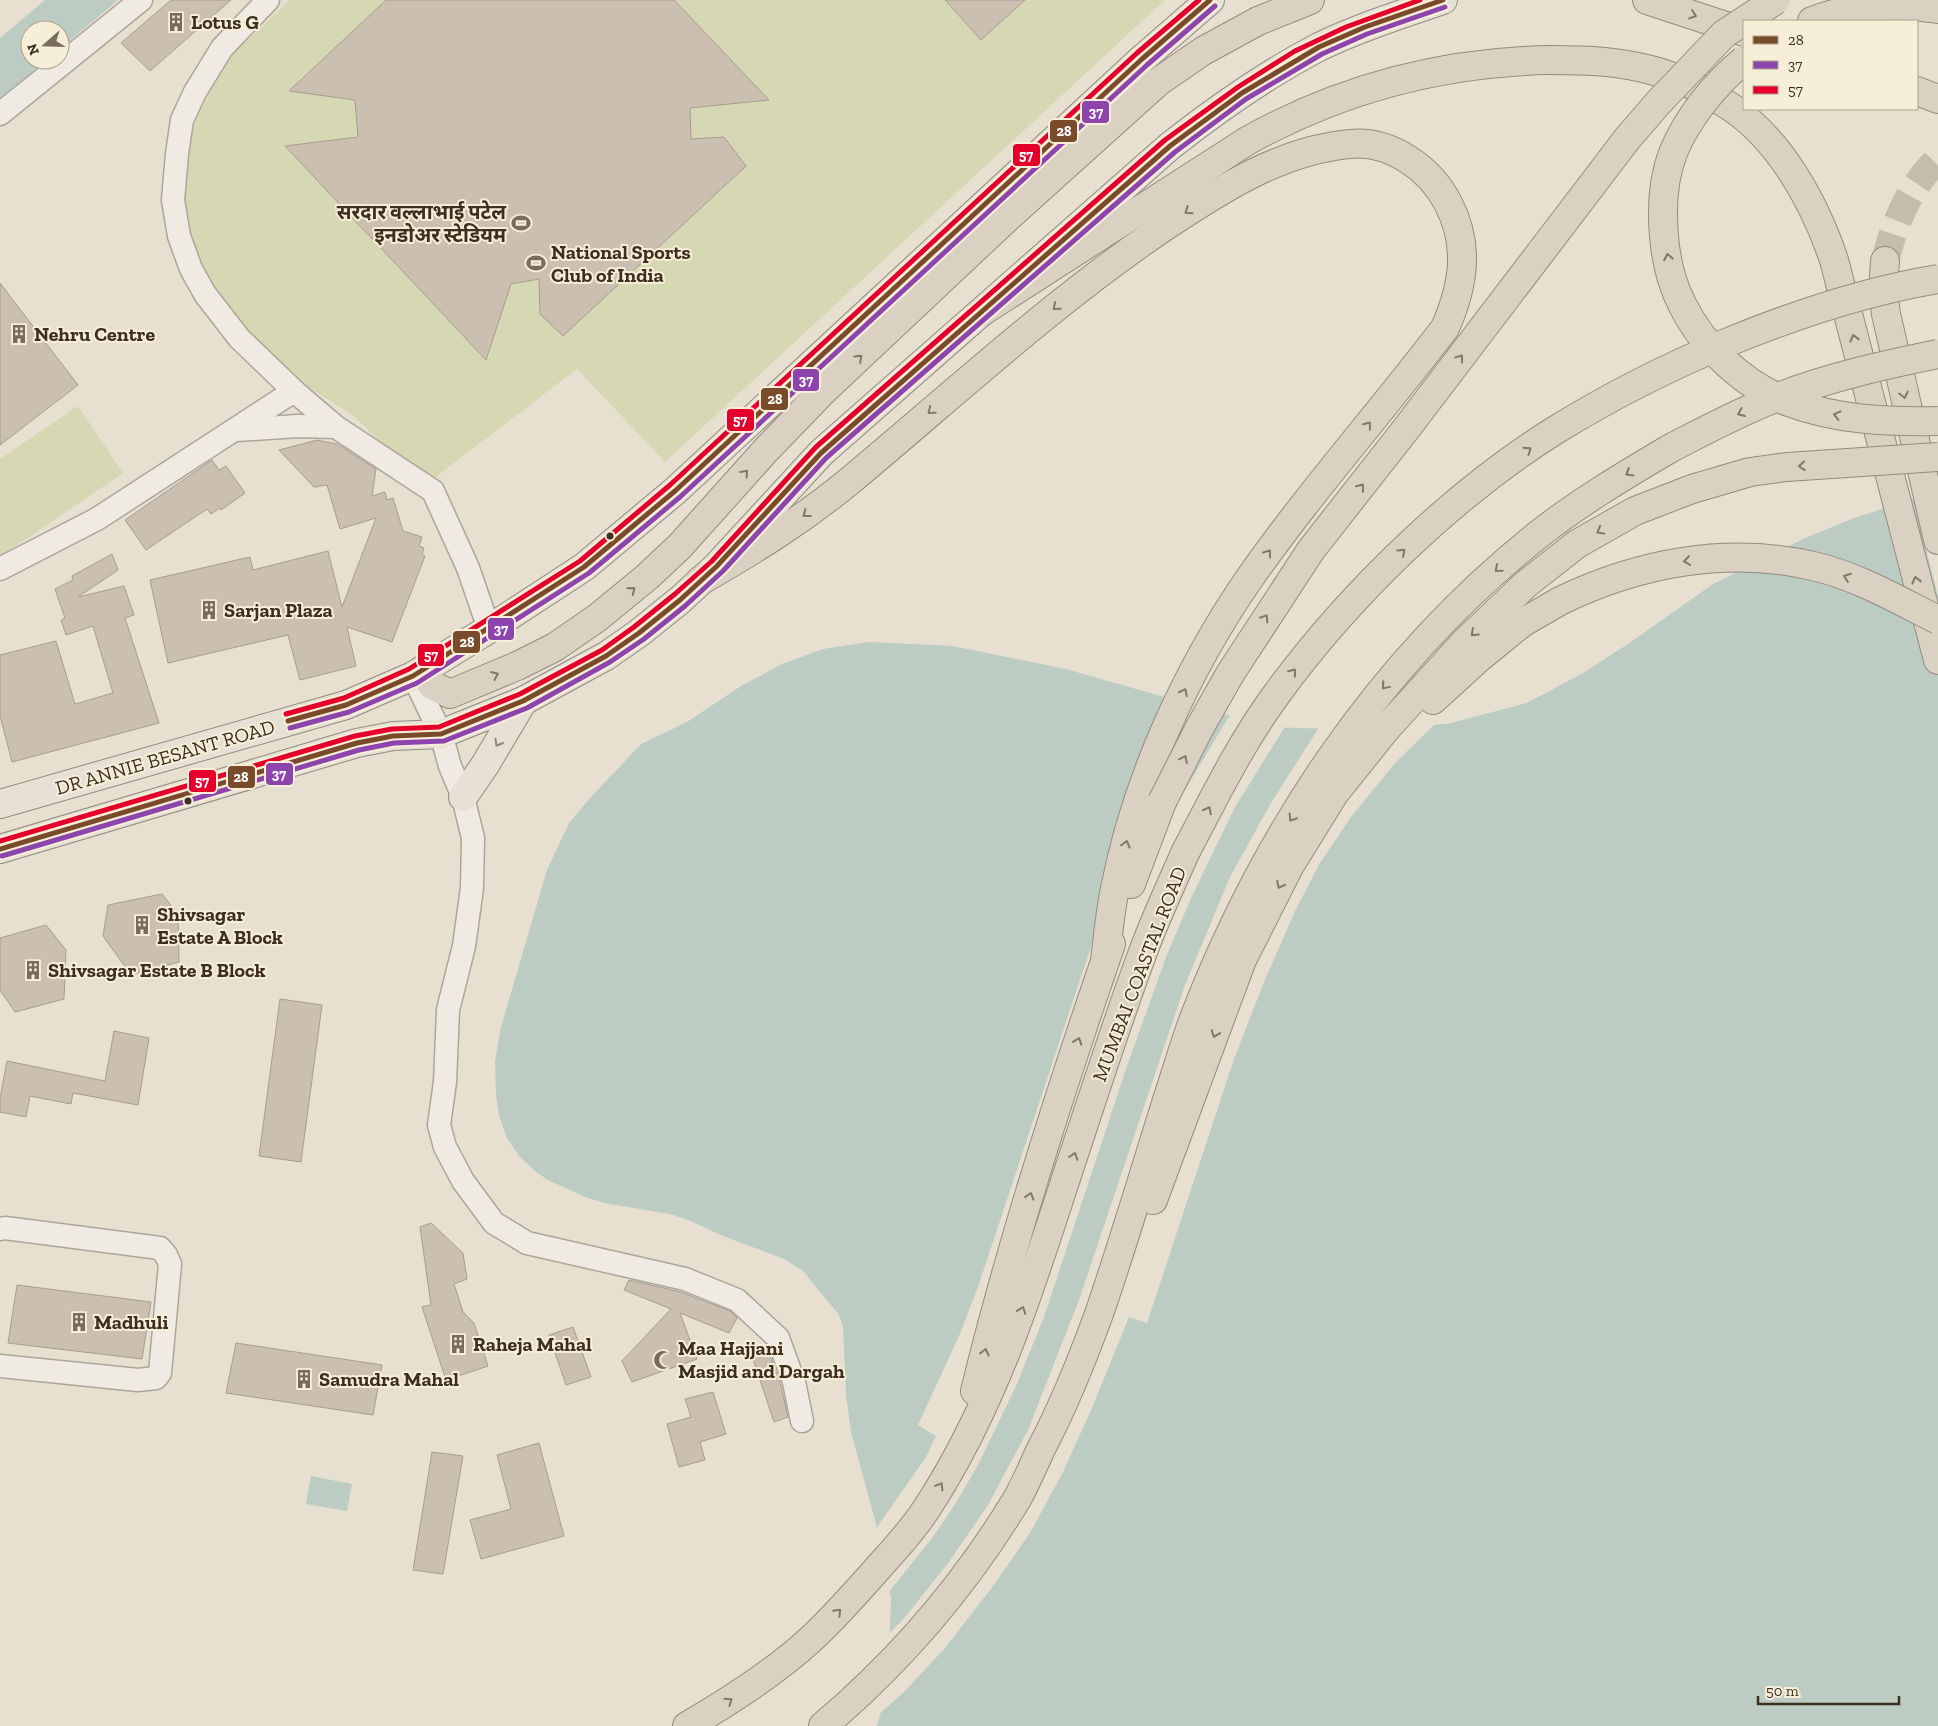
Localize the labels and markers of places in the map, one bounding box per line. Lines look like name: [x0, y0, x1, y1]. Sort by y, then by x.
place label: Lotus G: [191, 10, 259, 34]
building icon: Lotus G: [165, 11, 187, 33]
place label: सरदार वल्लाभाई पटेल इनडोअर स्टेडियम: [337, 200, 507, 247]
sports icon: सरदार वल्लाभाई पटेल इनडोअर स्टेडियम: [510, 212, 532, 234]
place label: National Sports Club of India: [551, 240, 691, 287]
sports icon: National Sports Club of India: [525, 252, 547, 274]
place label: Nehru Centre: [34, 322, 155, 346]
building icon: Nehru Centre: [8, 323, 30, 345]
unlabelled marker: [605, 531, 615, 541]
place label: Sarjan Plaza: [224, 598, 333, 622]
building icon: Sarjan Plaza: [198, 599, 220, 621]
unlabelled marker: [183, 796, 193, 806]
place label: Shivsagar Estate A Block: [157, 902, 283, 949]
building icon: Shivsagar Estate A Block: [131, 914, 153, 936]
place label: Shivsagar Estate B Block: [48, 958, 266, 982]
building icon: Shivsagar Estate B Block: [22, 959, 44, 981]
place label: Madhuli: [94, 1310, 168, 1334]
building icon: Madhuli: [68, 1311, 90, 1333]
place label: Raheja Mahal: [473, 1332, 592, 1356]
building icon: Raheja Mahal: [447, 1333, 469, 1355]
place label: Maa Hajjani Masjid and Dargah: [678, 1336, 845, 1383]
mosque icon: Maa Hajjani Masjid and Dargah: [652, 1349, 674, 1371]
place label: Samudra Mahal: [319, 1367, 459, 1391]
building icon: Samudra Mahal: [293, 1368, 315, 1390]

